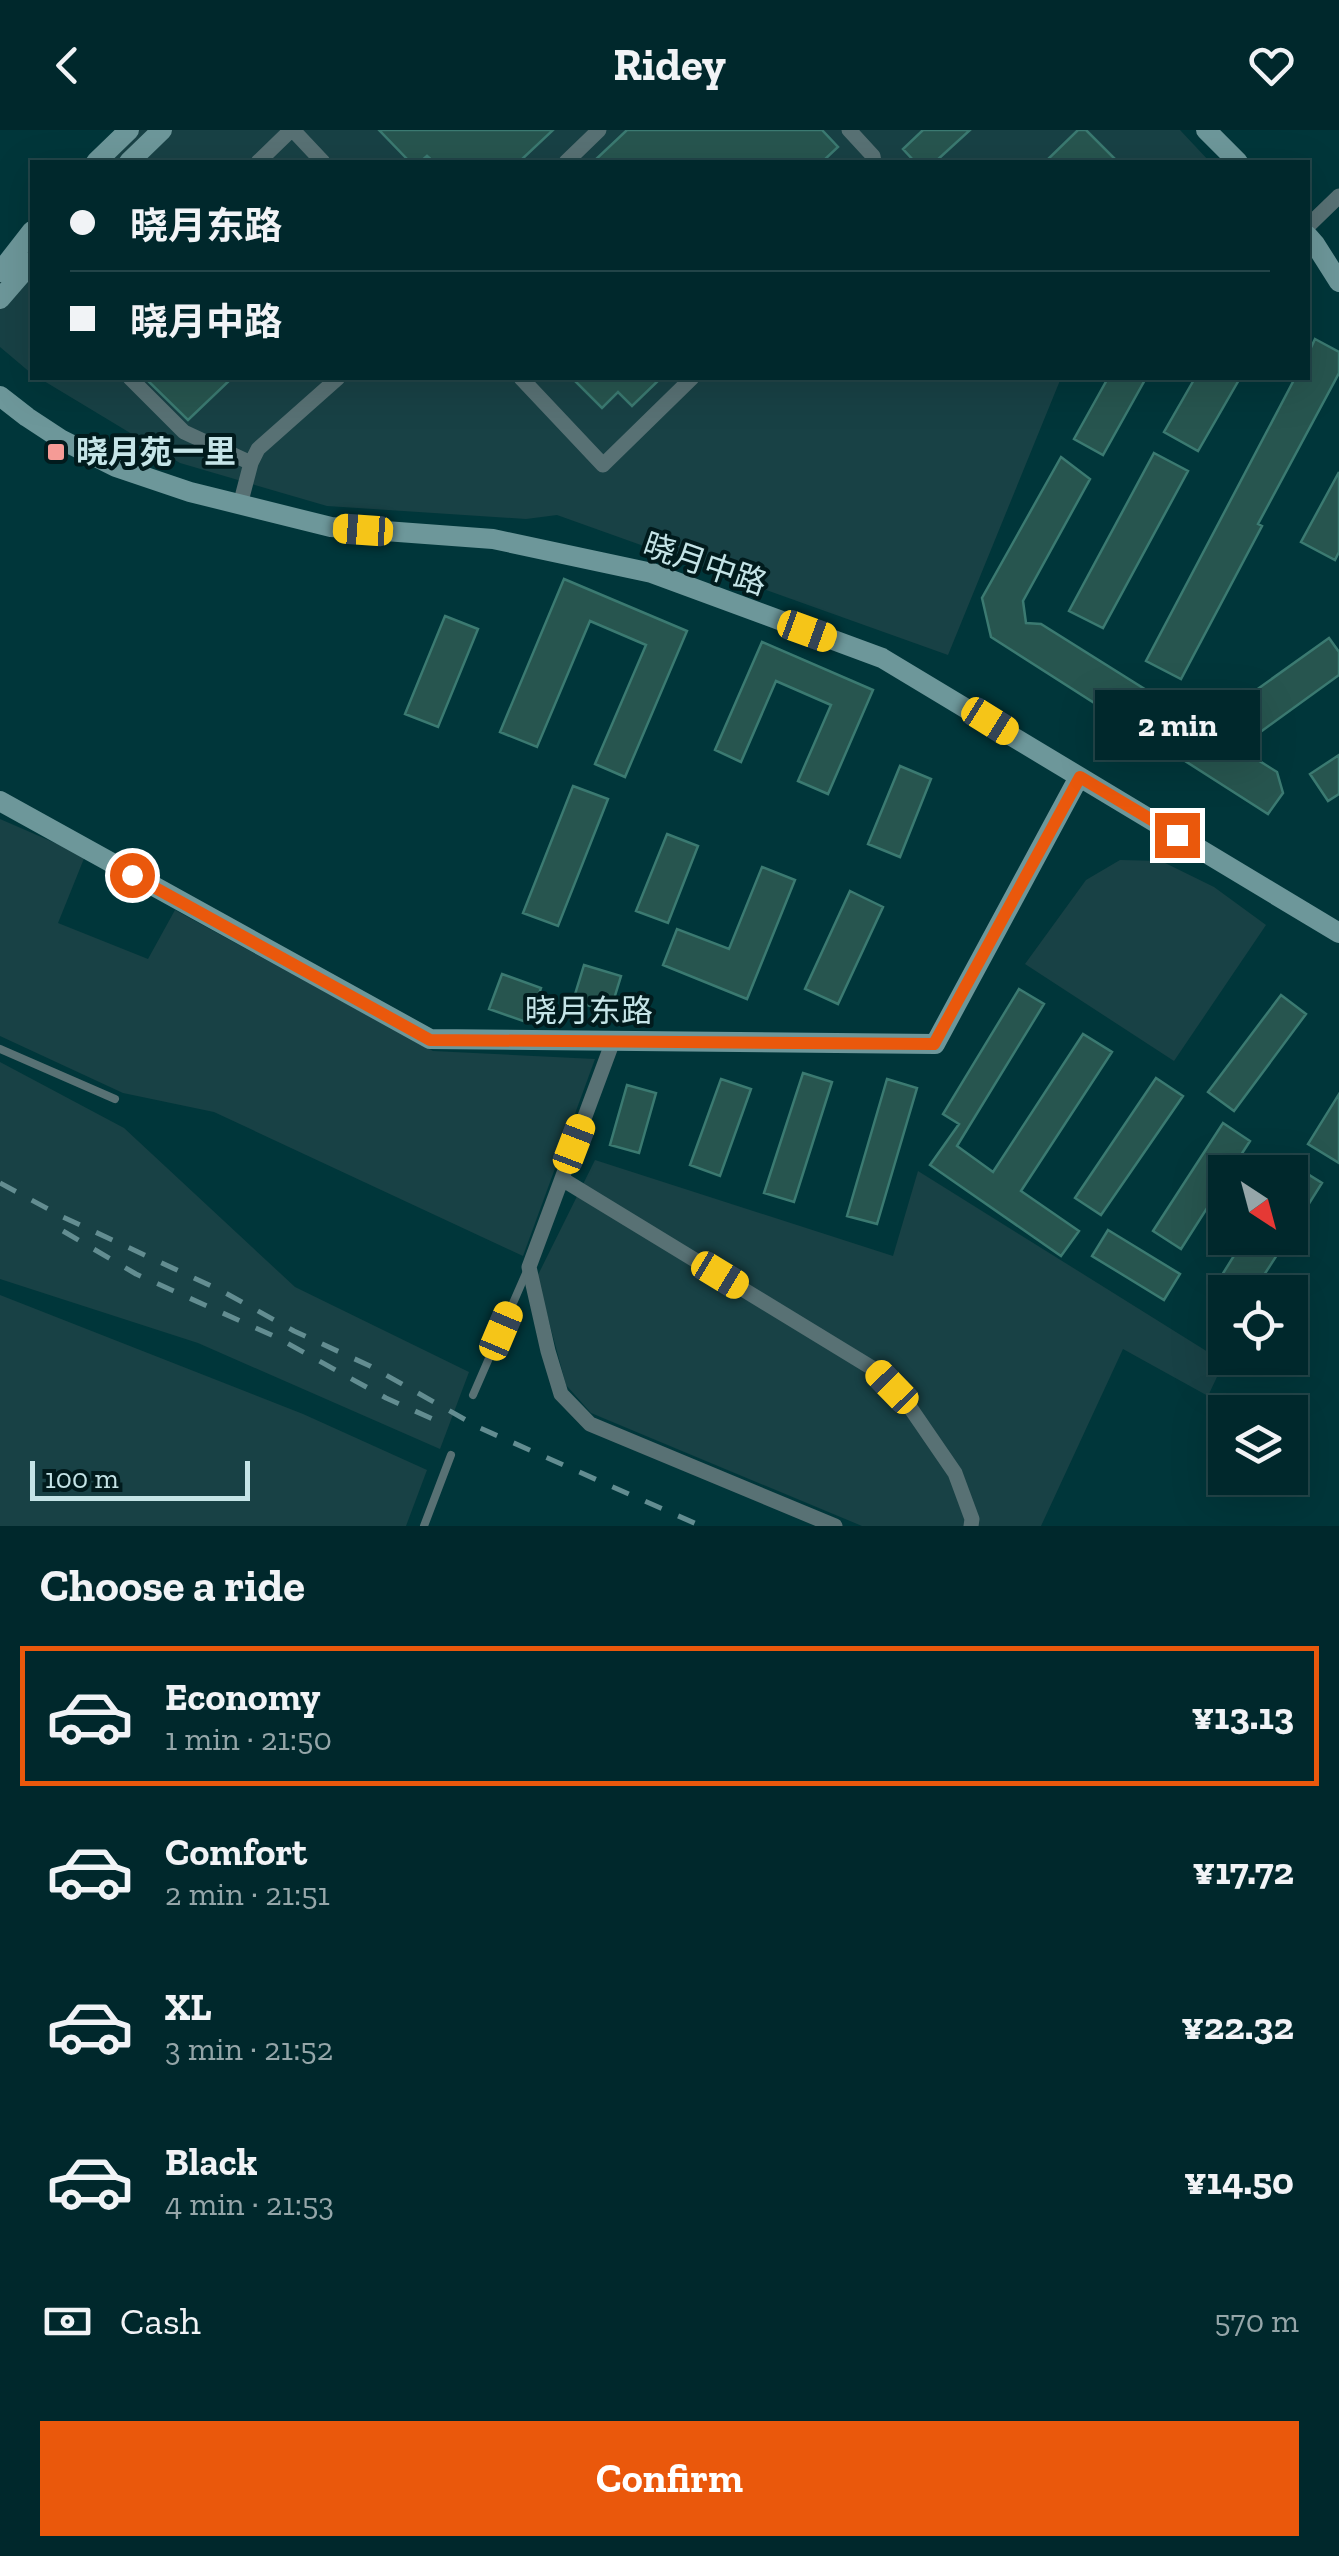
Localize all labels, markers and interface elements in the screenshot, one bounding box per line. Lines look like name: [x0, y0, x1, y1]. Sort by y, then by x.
icon: back: [40, 38, 95, 93]
text: Ridey: [613, 38, 726, 92]
icon: heart: [1244, 38, 1299, 93]
text: 晓月东路: [130, 203, 282, 249]
text: 晓月中路: [130, 299, 282, 345]
place label: 晓月苑一里: [76, 433, 236, 471]
marker: 晓月苑一里: [45, 441, 67, 463]
car: [332, 513, 394, 547]
street label: 晓月中路: [638, 525, 772, 603]
car: [774, 607, 840, 655]
callout: 2 min: [1094, 690, 1260, 760]
car: [957, 692, 1023, 750]
text: 2 min: [1138, 706, 1217, 744]
route end: [1155, 813, 1200, 858]
route start: [110, 853, 155, 898]
street label: 晓月东路: [525, 992, 653, 1030]
car: [549, 1111, 599, 1177]
north arrow: [1208, 1155, 1308, 1255]
map controls: [1208, 1155, 1308, 1495]
car: [687, 1247, 753, 1303]
button: locate: [1208, 1275, 1308, 1375]
car: [475, 1298, 527, 1364]
car: [860, 1355, 924, 1419]
button: layers: [1208, 1395, 1308, 1495]
scale bar: [30, 1456, 250, 1500]
text: 100 m: [45, 1462, 119, 1495]
text: Choose a ride: [40, 1559, 305, 1613]
icon: car: [45, 1671, 135, 1761]
text: Economy: [165, 1674, 320, 1720]
text: ¥13.13: [1192, 1693, 1294, 1739]
text: 1 min · 21:50: [165, 1720, 332, 1758]
icon: car: [45, 1826, 135, 1916]
text: Comfort: [165, 1829, 307, 1875]
text: ¥17.72: [1193, 1848, 1294, 1894]
text: 2 min · 21:51: [165, 1875, 330, 1913]
icon: car: [45, 1981, 135, 2071]
text: XL: [165, 1984, 212, 2030]
text: ¥22.32: [1181, 2003, 1294, 2049]
text: 3 min · 21:52: [165, 2030, 333, 2068]
icon: car: [45, 2136, 135, 2226]
text: Black: [165, 2139, 258, 2185]
text: ¥14.50: [1184, 2158, 1294, 2204]
text: 4 min · 21:53: [165, 2185, 334, 2223]
icon: cash: [40, 2294, 95, 2349]
text: Cash: [120, 2298, 201, 2344]
text: 570 m: [1214, 2302, 1299, 2340]
button: Confirm: [40, 2421, 1299, 2536]

